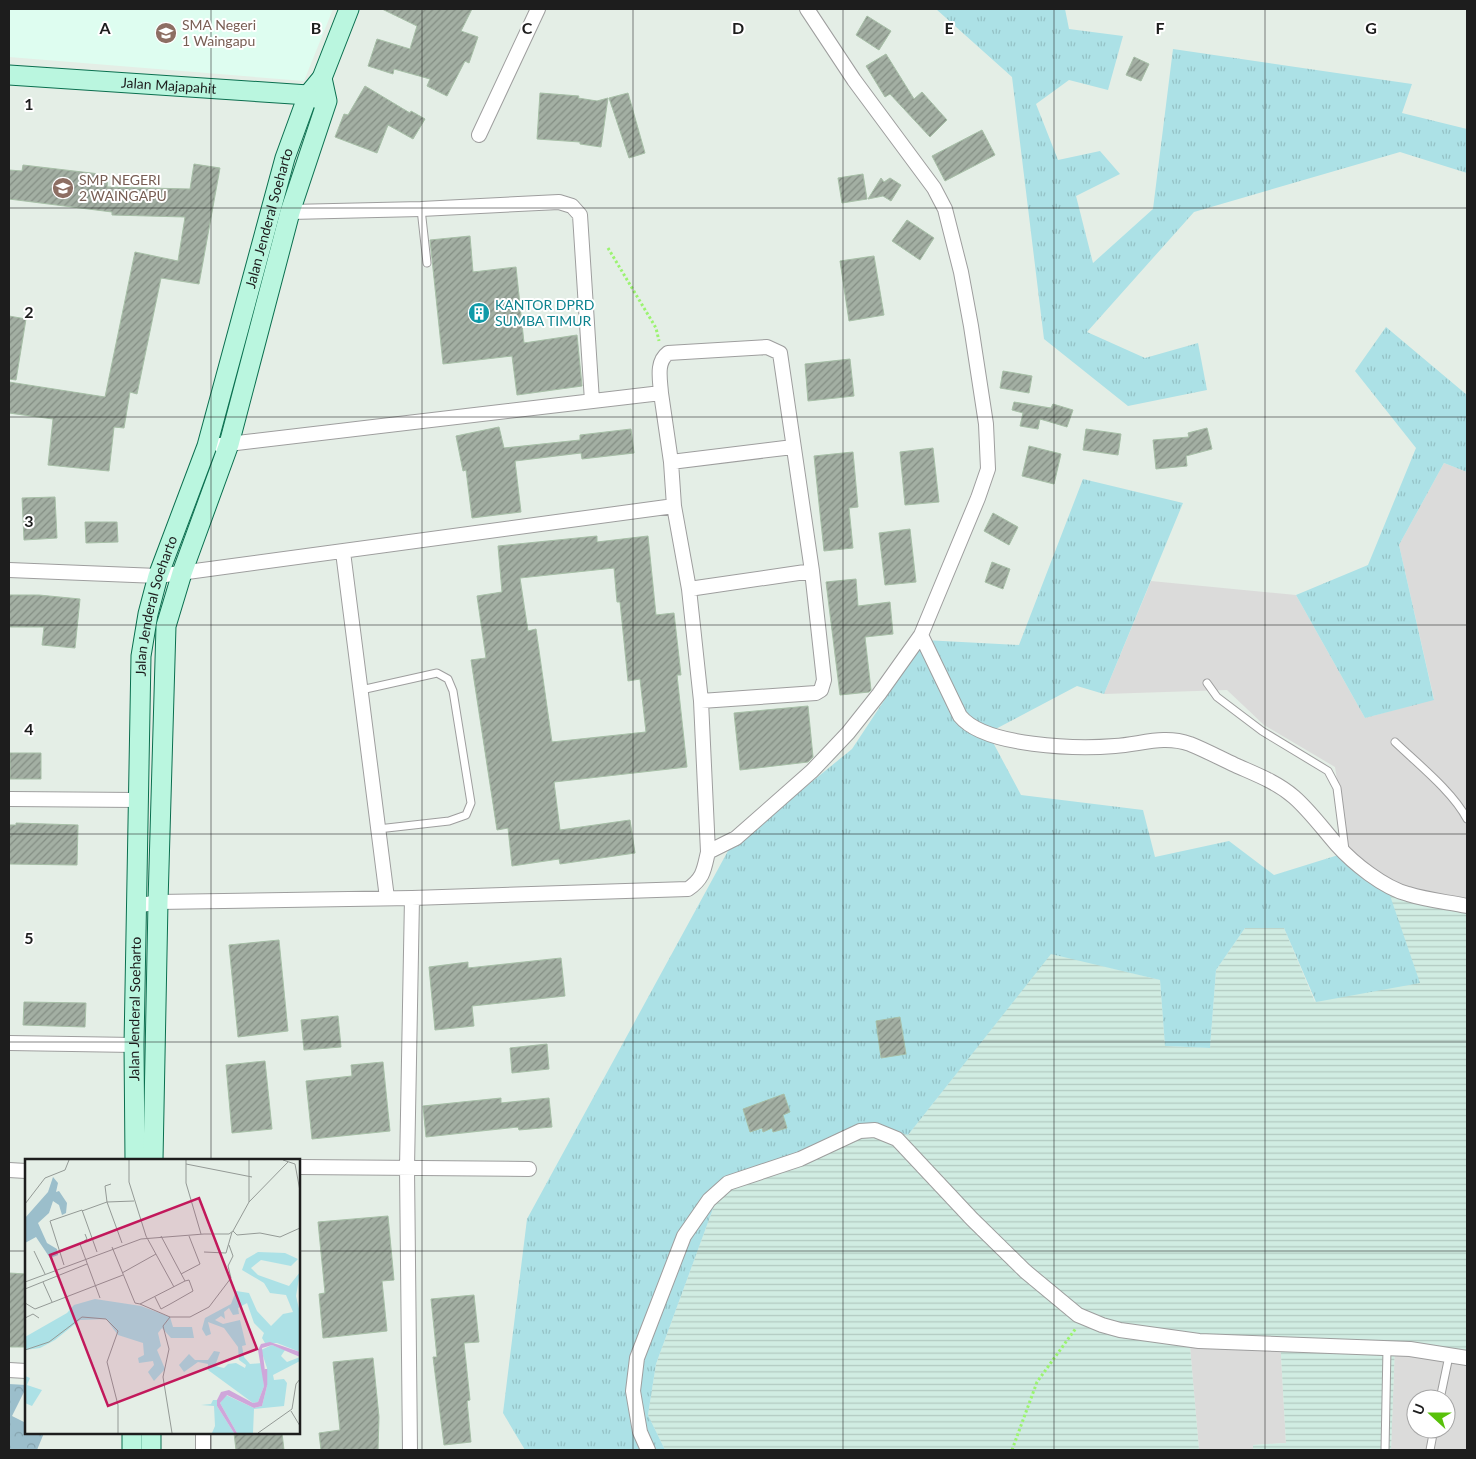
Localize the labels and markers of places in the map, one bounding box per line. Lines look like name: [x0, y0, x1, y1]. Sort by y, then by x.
place label: SMA Negeri 1 Waingapu: [182, 16, 256, 49]
school or university icon: SMA Negeri 1 Waingapu: [154, 21, 178, 45]
place label: SMP NEGERI 2 WAINGAPU: [79, 171, 167, 204]
school or university icon: SMP NEGERI 2 WAINGAPU: [51, 176, 75, 200]
place label: KANTOR DPRD SUMBA TIMUR: [495, 296, 594, 329]
building icon: KANTOR DPRD SUMBA TIMUR: [467, 301, 491, 325]

